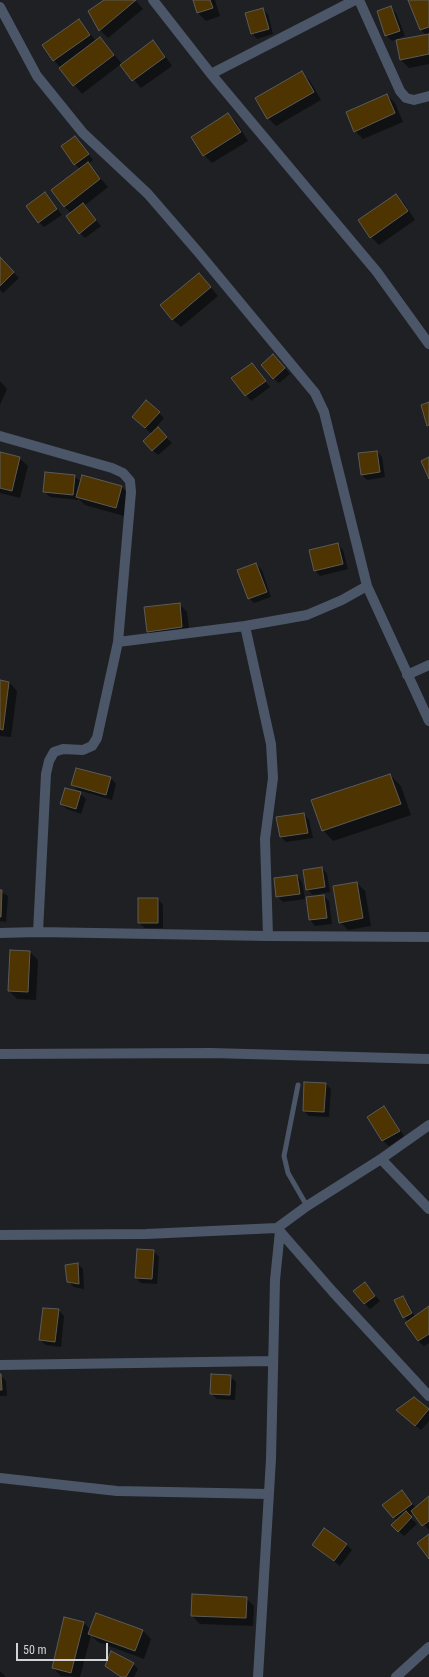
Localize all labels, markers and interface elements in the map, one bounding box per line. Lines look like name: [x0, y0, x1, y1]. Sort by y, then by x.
scale bar: [18, 1635, 110, 1661]
text: 50 m: [23, 1643, 47, 1657]

